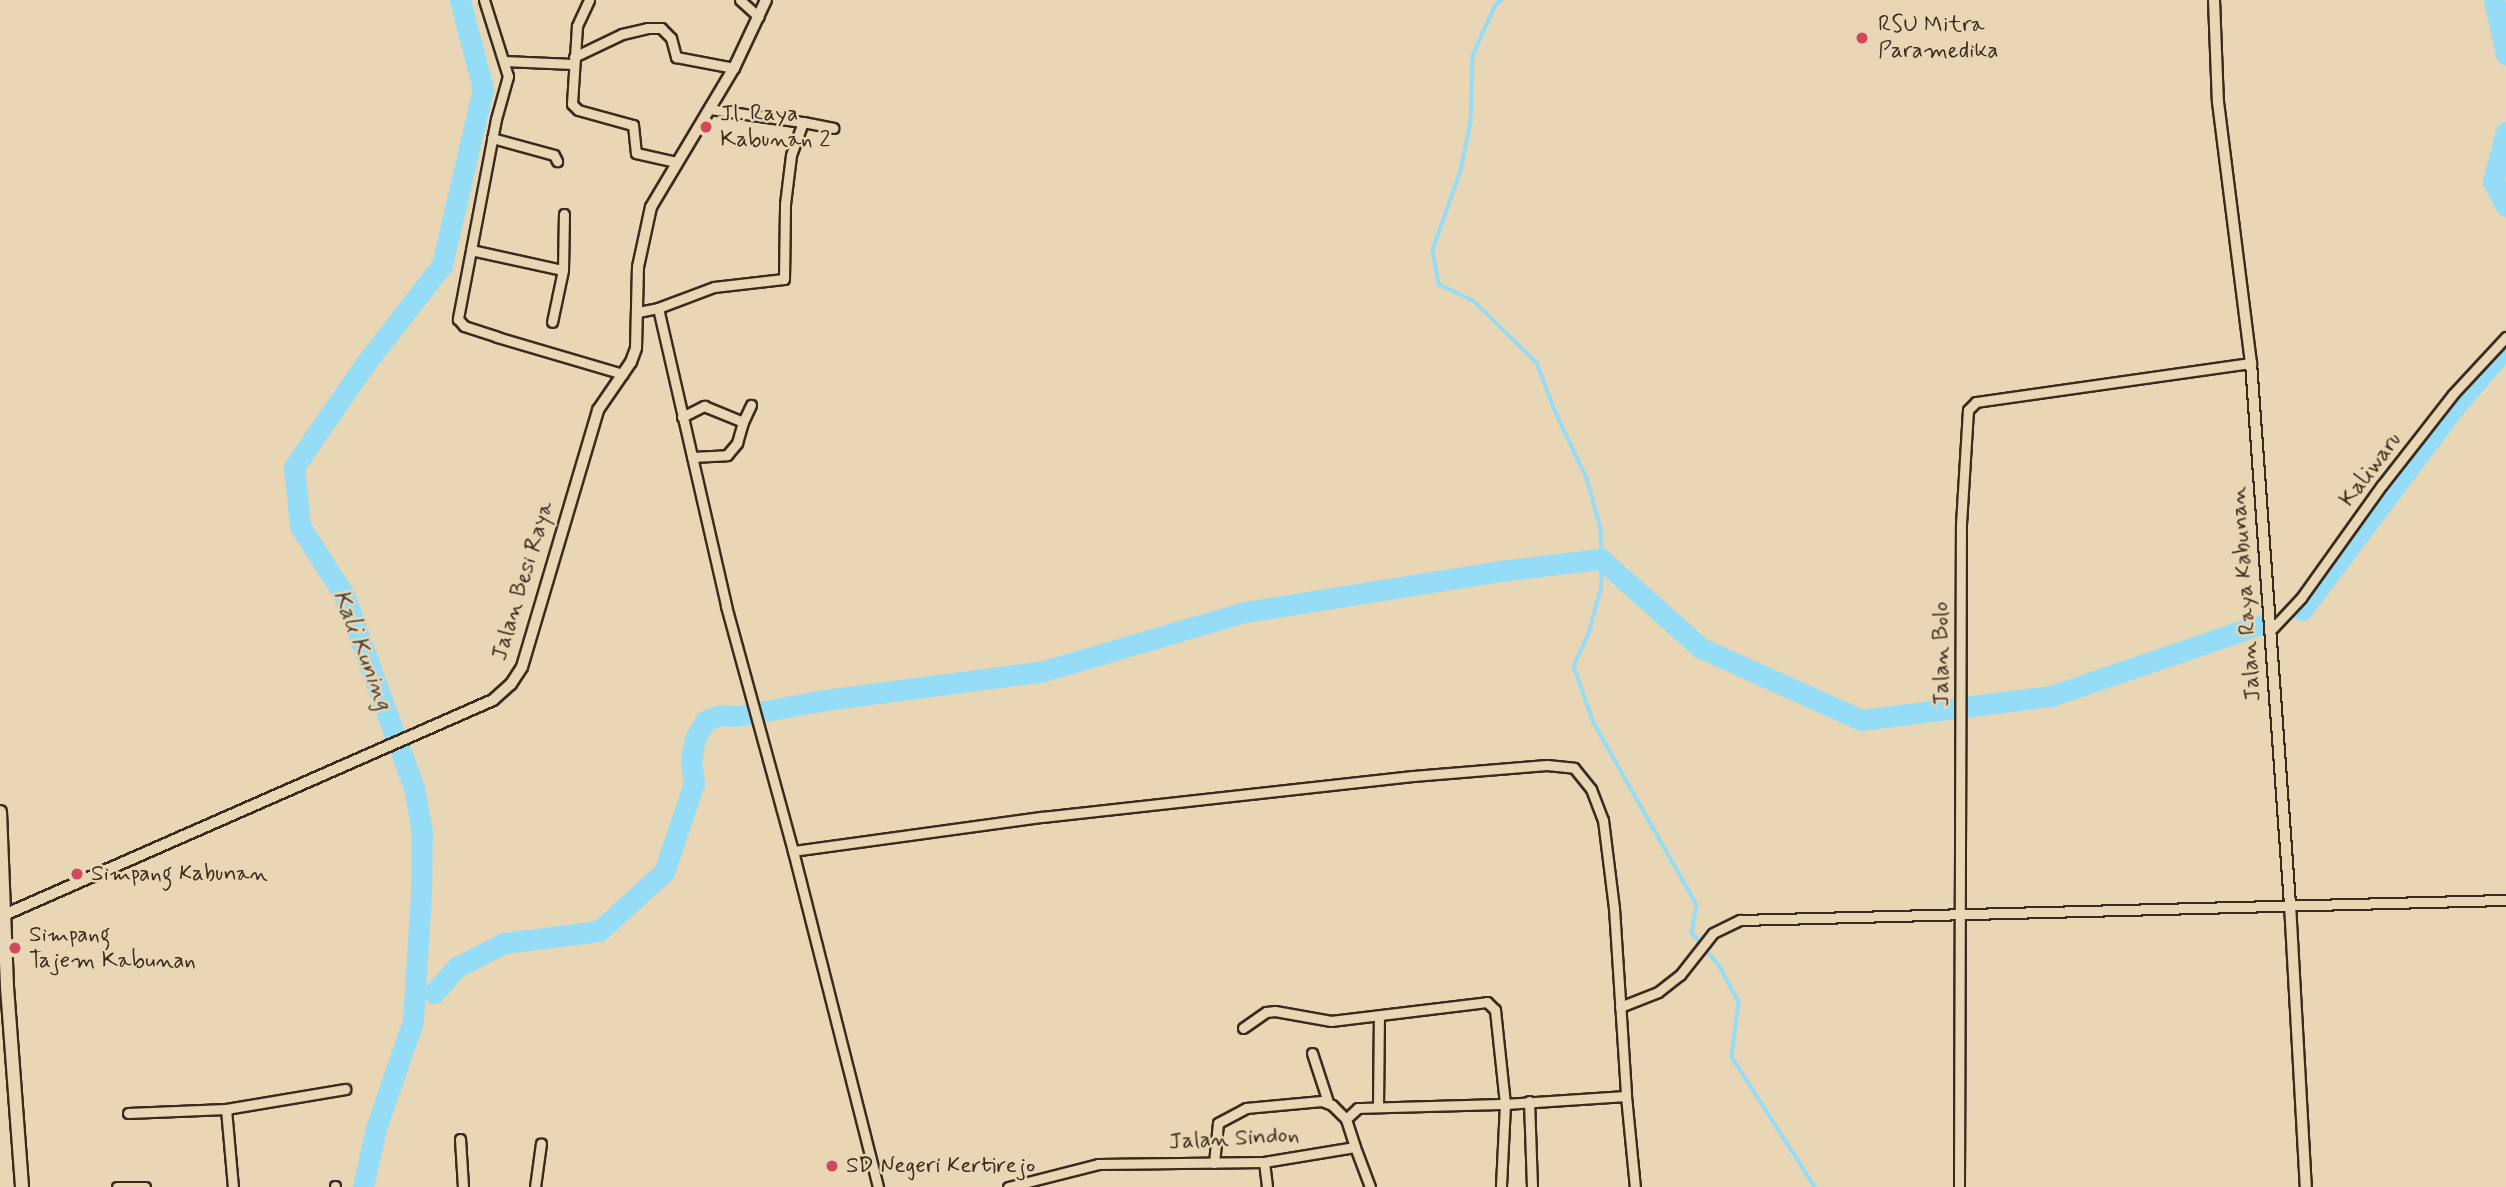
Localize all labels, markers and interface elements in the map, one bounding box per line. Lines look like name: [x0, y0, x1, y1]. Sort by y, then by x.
place label: RSU Mitra Paramedika: [1878, 11, 1999, 65]
marker: RSU Mitra Paramedika: [1852, 28, 1872, 48]
place label: Jl. Raya Kabunan 2: [720, 100, 830, 154]
marker: Jl. Raya Kabunan 2: [698, 119, 714, 135]
street label: Kaliwaru: [2334, 427, 2408, 513]
street label: Jalan Raya Kabunan: [2225, 487, 2267, 701]
street label: Jalan Besi Raya: [486, 499, 560, 663]
water label: Kali Kuning: [326, 586, 398, 714]
street label: Jalan Bolo: [1928, 601, 1956, 707]
place label: Simpang Kabunan: [91, 860, 271, 888]
marker: Simpang Kabunan: [69, 866, 85, 882]
place label: Simpang Tajem Kabunan: [29, 921, 194, 975]
marker: Simpang Tajem Kabunan: [7, 940, 23, 956]
street label: Jalan Sindon: [1168, 1122, 1300, 1156]
place label: SD Negeri Kertirejo: [846, 1152, 1040, 1180]
marker: SD Negeri Kertirejo: [824, 1158, 840, 1174]

